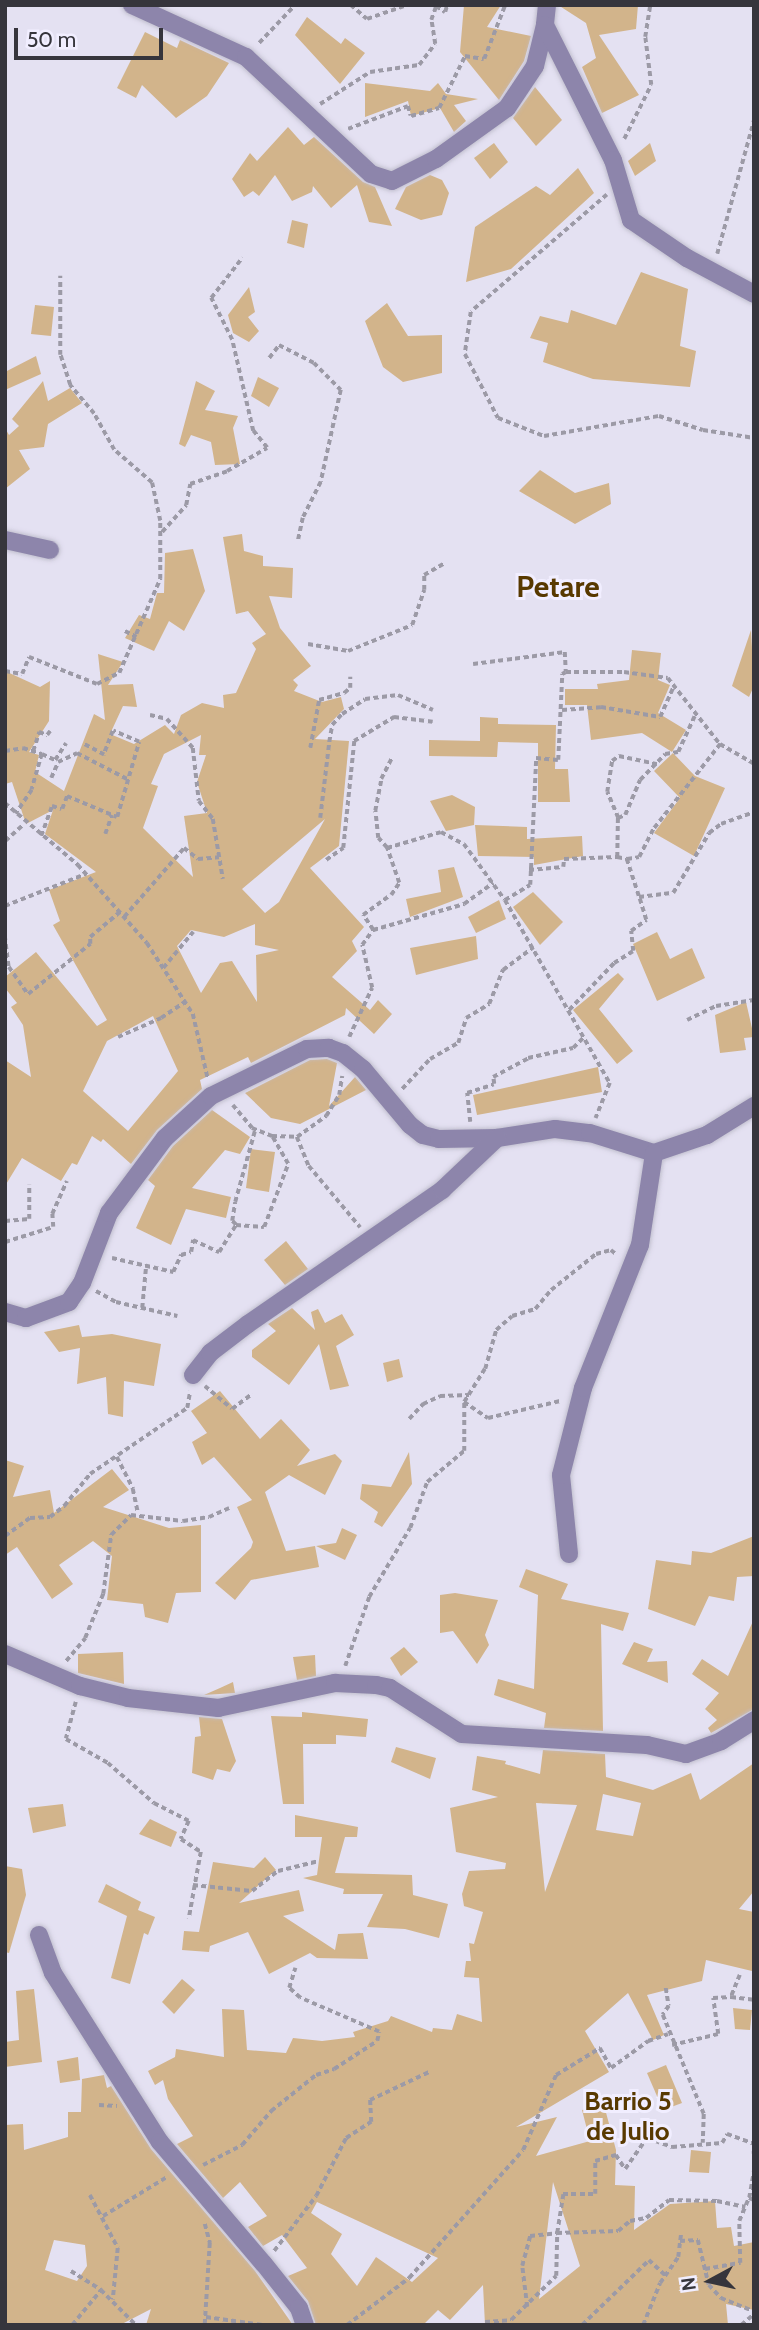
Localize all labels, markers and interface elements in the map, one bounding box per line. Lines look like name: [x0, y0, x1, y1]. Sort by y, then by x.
scale bar: [18, 14, 166, 58]
text: 50 m: [27, 27, 76, 52]
district label: Petare: [516, 569, 600, 605]
district label: Barrio 5 de Julio: [584, 2086, 672, 2148]
north arrow: [675, 2246, 745, 2316]
text: N: [676, 2276, 701, 2292]

